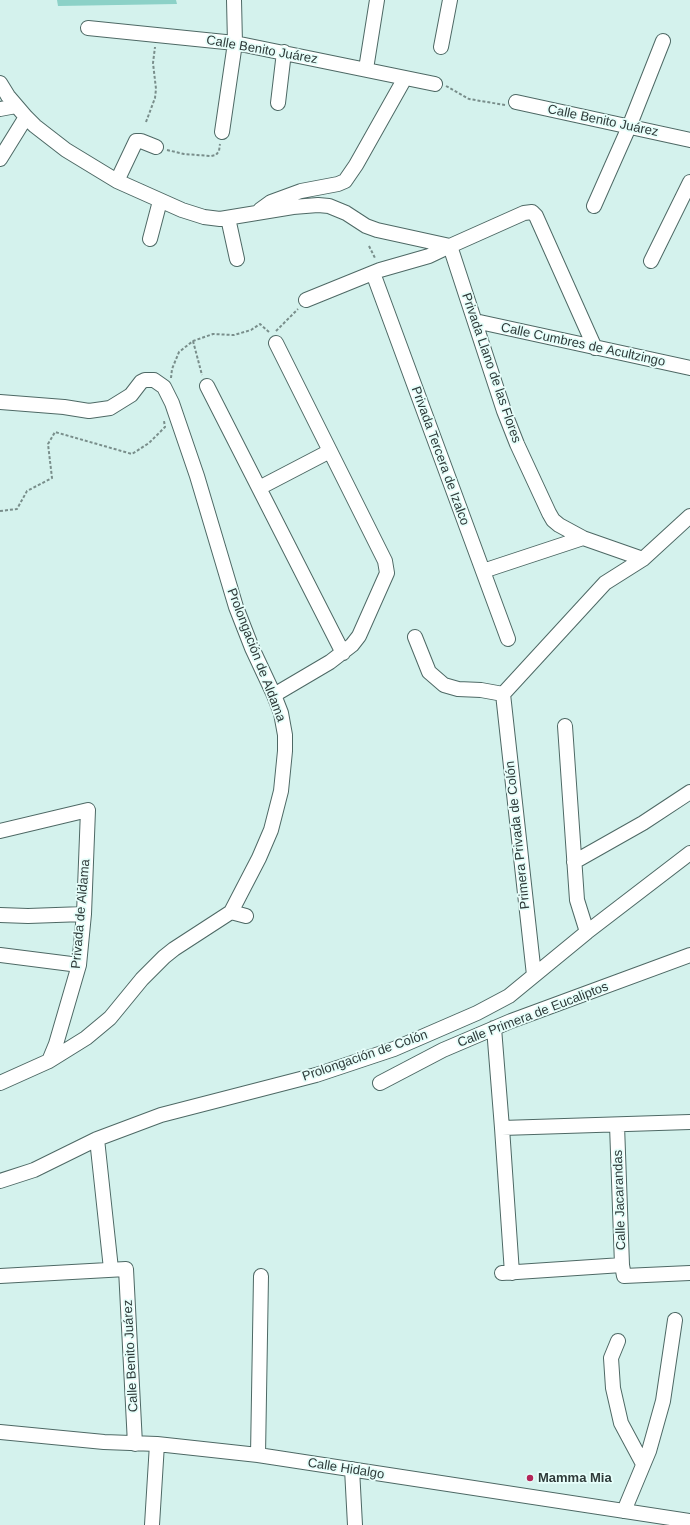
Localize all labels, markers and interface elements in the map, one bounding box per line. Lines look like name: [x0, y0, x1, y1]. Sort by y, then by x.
street label: Calle Benito Juárez: [205, 33, 319, 67]
street label: Calle Benito Juárez: [546, 102, 660, 140]
street label: Privada Llano de las Flores: [458, 291, 524, 445]
street label: Calle Cumbres de Acultzingo: [499, 320, 667, 370]
street label: Privada Tercera de Izalco: [408, 384, 472, 528]
street label: Prolongación de Aldama: [223, 586, 289, 724]
street label: Primera Privada de Colón: [502, 760, 534, 910]
street label: Privada de Aldama: [68, 859, 94, 969]
street label: Calle Primera de Eucaliptos: [455, 979, 611, 1051]
street label: Prolongación de Colón: [300, 1027, 430, 1085]
street label: Calle Jacarandas: [610, 1150, 630, 1250]
street label: Calle Benito Juárez: [120, 1299, 142, 1413]
street label: Calle Hidalgo: [307, 1455, 385, 1483]
place label: Mamma Mia: [538, 1470, 612, 1486]
marker: Mamma Mia: [525, 1473, 535, 1483]

